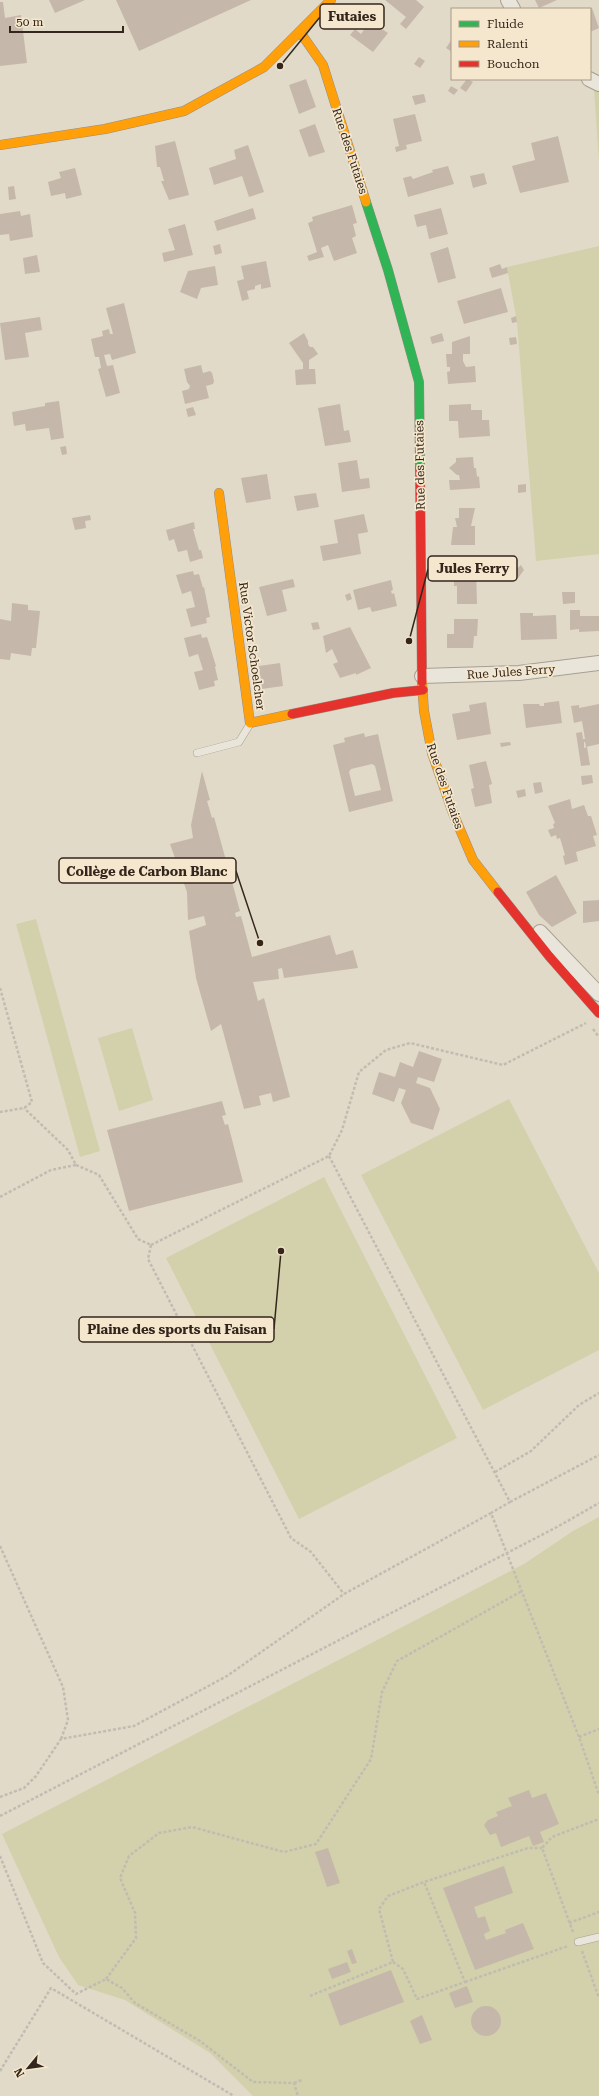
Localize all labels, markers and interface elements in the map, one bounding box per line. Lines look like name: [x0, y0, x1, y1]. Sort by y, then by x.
callout: Futaies: [320, 4, 384, 29]
scale bar: [10, 8, 123, 34]
legend: [451, 8, 591, 80]
text: Futaies: [328, 9, 376, 24]
text: 50 m: [16, 15, 43, 29]
text: Fluide: [487, 17, 524, 31]
text: Ralenti: [487, 37, 528, 51]
text: Bouchon: [487, 57, 540, 71]
street label: Rue des Futaies: [329, 106, 371, 196]
street label: Rue des Futaies: [412, 420, 428, 510]
callout: Jules Ferry: [428, 556, 517, 581]
text: Jules Ferry: [437, 561, 510, 576]
street label: Rue Victor Schoelcher: [236, 581, 268, 711]
street label: Rue Jules Ferry: [466, 662, 557, 682]
street label: Rue des Futaies: [424, 741, 466, 831]
callout: Collège de Carbon Blanc: [59, 858, 236, 883]
text: Collège de Carbon Blanc: [66, 864, 228, 879]
callout: Plaine des sports du Faisan: [79, 1317, 274, 1342]
text: Plaine des sports du Faisan: [87, 1322, 267, 1337]
north arrow: [8, 2048, 48, 2088]
text: N: [12, 2065, 27, 2079]

